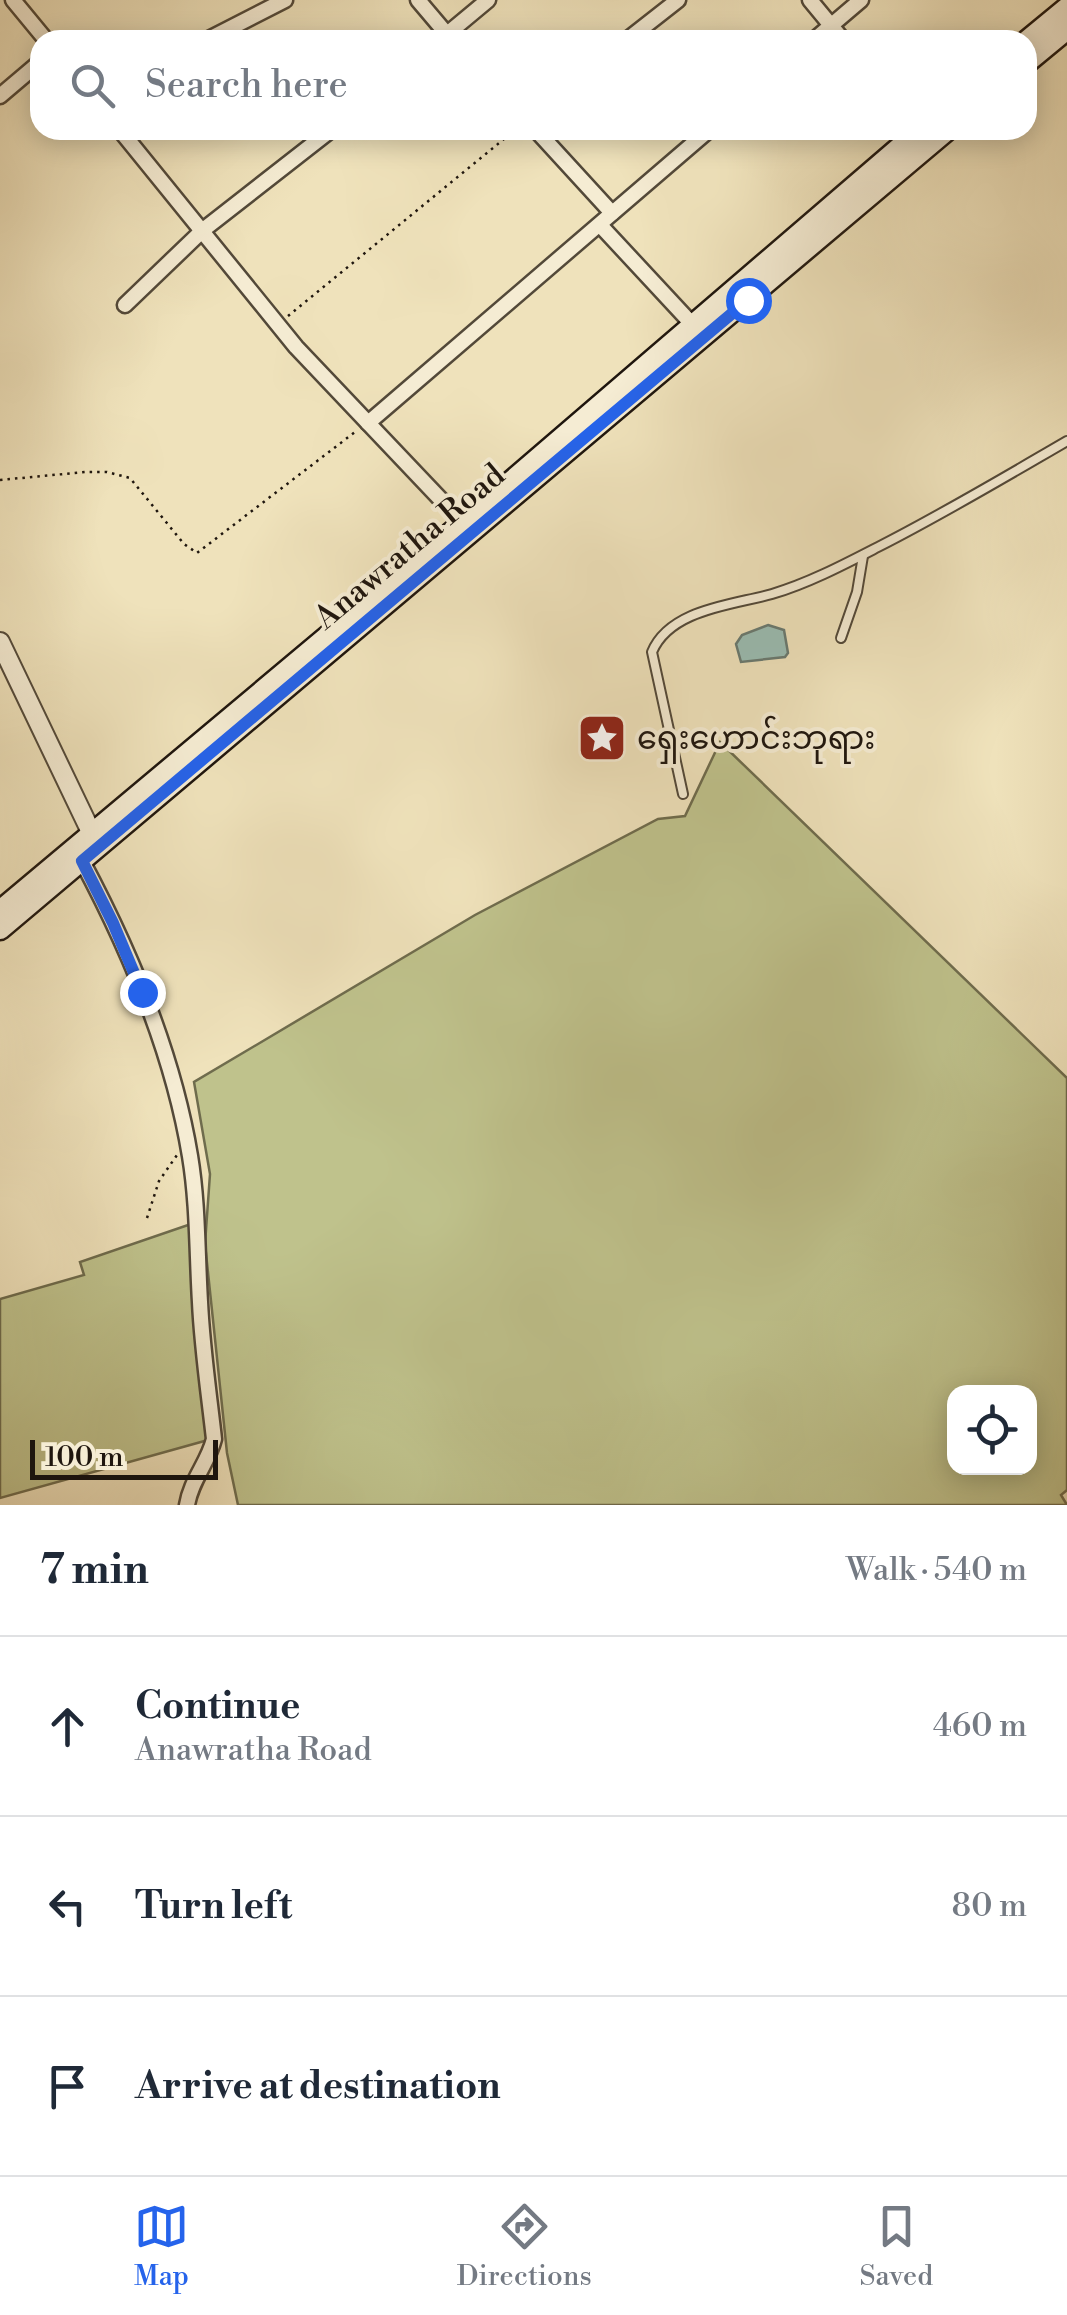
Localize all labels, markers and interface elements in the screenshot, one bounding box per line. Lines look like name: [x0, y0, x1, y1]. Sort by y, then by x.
search box: [30, 30, 1037, 140]
icon: search: [65, 58, 120, 113]
text: Search here: [145, 62, 348, 109]
route start: [726, 278, 772, 324]
street label: Anawratha Road: [305, 455, 513, 639]
place icon: ရှေးဟောင်းဘုရား: [576, 712, 628, 764]
place label: ရှေးဟောင်းဘုရား: [637, 715, 875, 764]
route end: [120, 970, 166, 1016]
map controls: [947, 1385, 1037, 1475]
button: locate: [947, 1385, 1037, 1475]
scale bar: [30, 1435, 218, 1480]
text: 100 m: [45, 1440, 124, 1475]
text: 7 min: [40, 1544, 149, 1597]
text: Walk · 540 m: [846, 1550, 1027, 1590]
text: Continue: [135, 1683, 300, 1730]
icon: ahead: [40, 1699, 95, 1754]
text: 460 m: [933, 1706, 1027, 1746]
text: Anawratha Road: [135, 1730, 372, 1770]
icon: left: [40, 1879, 95, 1934]
text: Turn left: [135, 1883, 292, 1930]
text: 80 m: [952, 1886, 1027, 1926]
icon: arrive: [40, 2059, 95, 2114]
text: Arrive at destination: [135, 2063, 501, 2110]
tab: Map: [134, 2199, 189, 2294]
tab: Directions: [457, 2199, 592, 2294]
tab: Saved: [860, 2199, 933, 2294]

